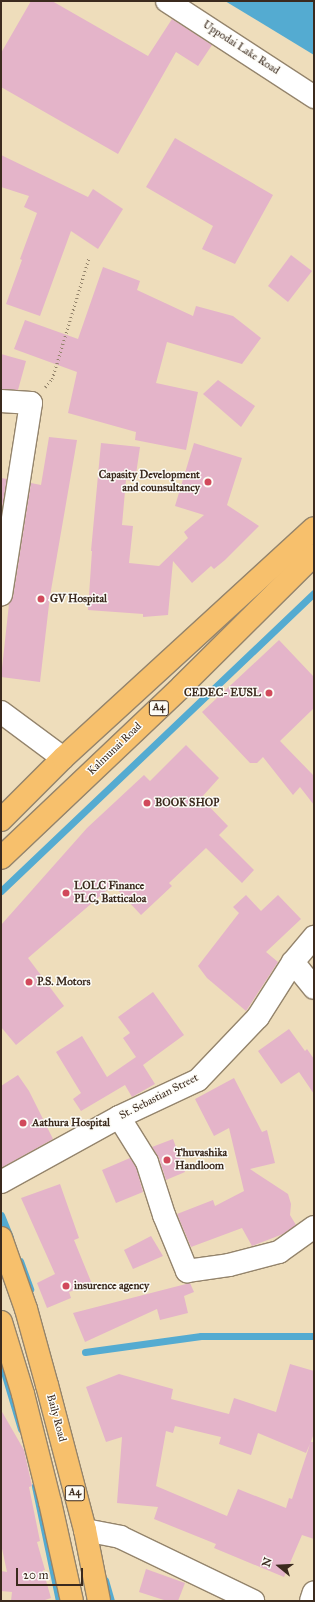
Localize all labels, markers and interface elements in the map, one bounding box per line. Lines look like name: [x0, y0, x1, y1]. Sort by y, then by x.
street label: Uppodai Lake Road: [200, 18, 282, 78]
place label: Capasity Development and counsultancy: [99, 469, 200, 495]
marker: Capasity Development and counsultancy: [203, 477, 213, 487]
place label: GV Hospital: [50, 592, 107, 606]
marker: GV Hospital: [35, 593, 47, 605]
place label: CEDEC- EUSL: [184, 686, 261, 700]
marker: CEDEC- EUSL: [264, 688, 274, 698]
road number: A4: [148, 700, 170, 716]
street label: Kalmunai Road: [85, 720, 145, 778]
place label: BOOK SHOP: [155, 796, 219, 810]
marker: BOOK SHOP: [142, 798, 152, 808]
place label: LOLC Finance PLC, Batticaloa: [74, 880, 146, 906]
marker: LOLC Finance PLC, Batticaloa: [61, 888, 71, 898]
place label: P.S. Motors: [37, 975, 90, 989]
marker: P.S. Motors: [24, 977, 34, 987]
street label: St. Sebastian Street: [117, 1071, 201, 1123]
place label: Aathura Hospital: [32, 1116, 110, 1130]
marker: Aathura Hospital: [17, 1117, 29, 1129]
place label: Thuvashika Handloom: [175, 1147, 227, 1173]
marker: Thuvashika Handloom: [162, 1155, 172, 1165]
place label: insurence agency: [74, 1279, 149, 1293]
marker: insurence agency: [61, 1281, 71, 1291]
street label: Baily Road: [43, 1393, 69, 1443]
road number: A4: [64, 1485, 86, 1501]
north arrow: [259, 1546, 299, 1586]
text: N: [259, 1556, 275, 1569]
scale bar: [18, 1560, 85, 1586]
text: 20 m: [23, 1568, 49, 1582]

